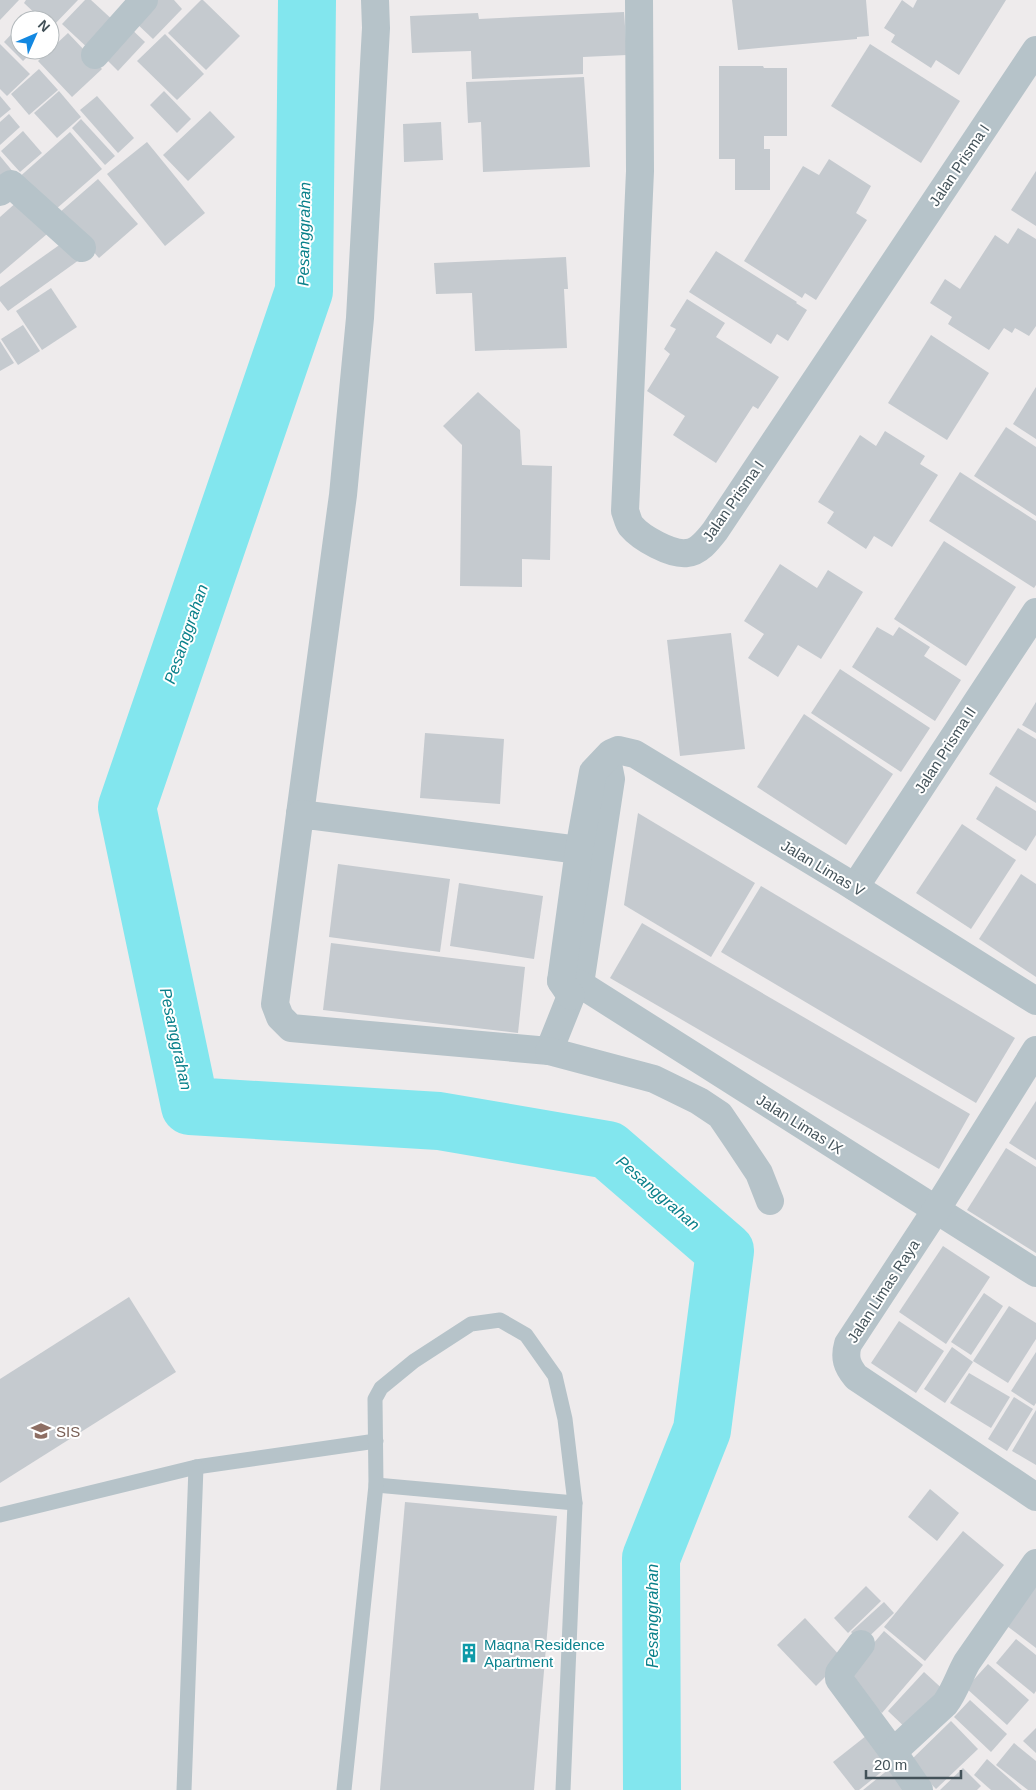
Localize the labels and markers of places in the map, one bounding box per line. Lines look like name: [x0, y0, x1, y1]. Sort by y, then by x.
school or university icon: SIS: [30, 1420, 52, 1442]
place label: SIS: [56, 1423, 80, 1440]
place label: Maqna Residence Apartment: [484, 1636, 605, 1670]
building icon: Maqna Residence Apartment: [458, 1642, 480, 1664]

